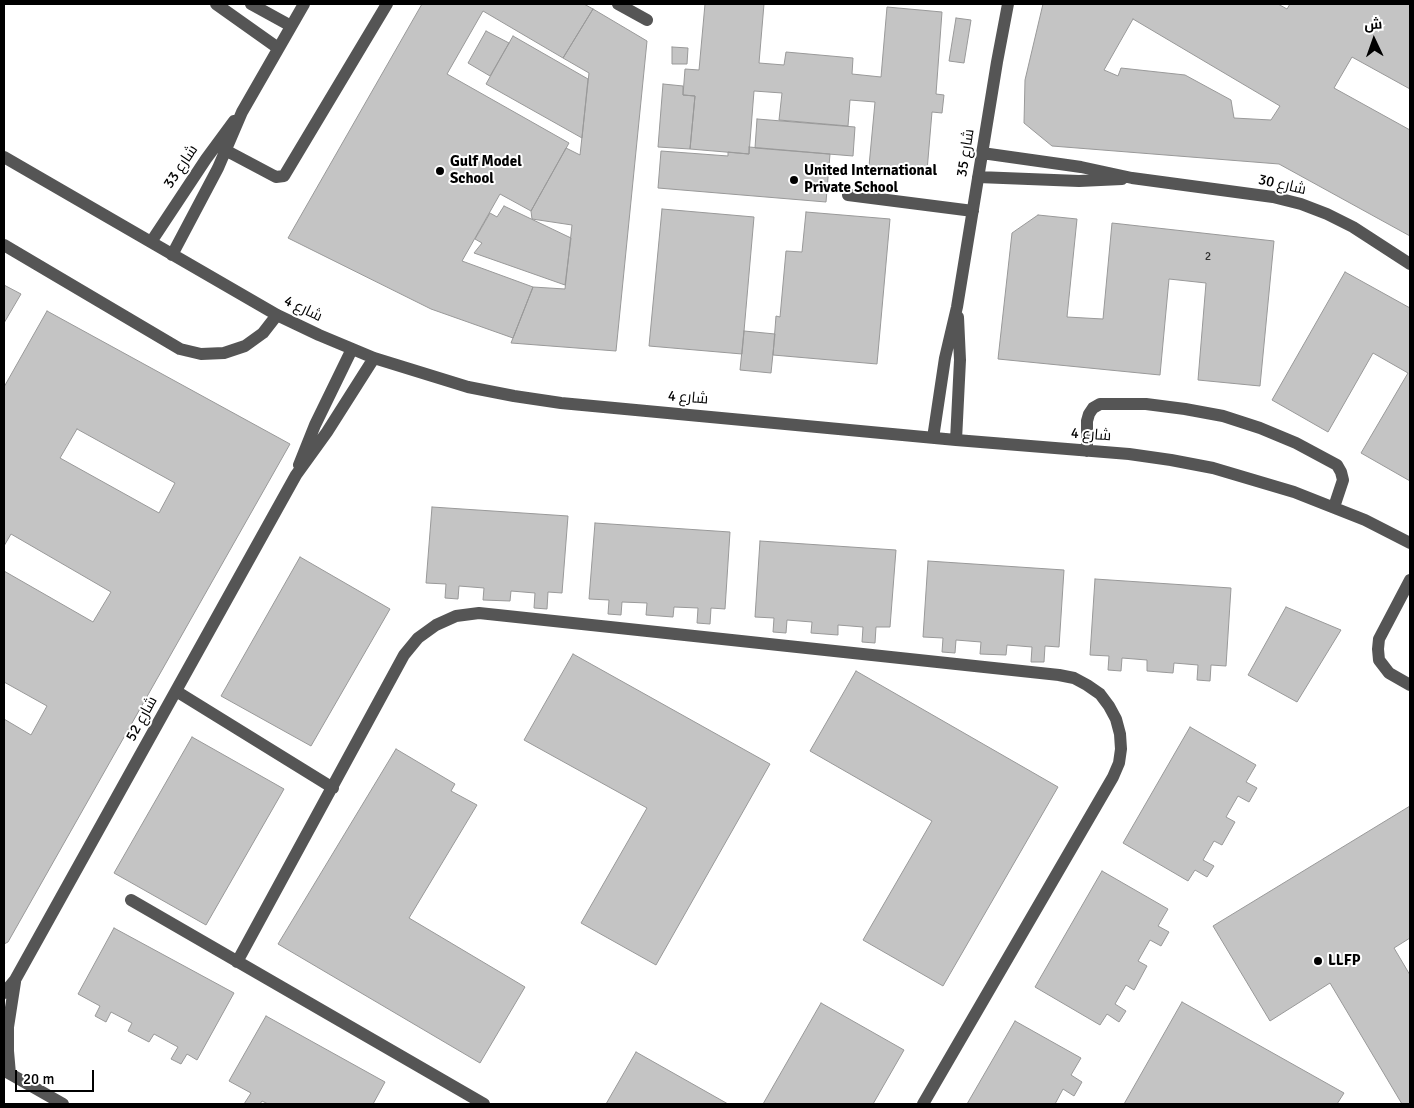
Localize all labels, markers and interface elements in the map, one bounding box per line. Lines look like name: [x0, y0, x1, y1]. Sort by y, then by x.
north arrow: [1349, 15, 1399, 65]
text: ش: [1364, 16, 1383, 33]
street label: شارع 35: [953, 128, 979, 178]
street label: شارع 33: [160, 142, 202, 192]
place label: Gulf Model School: [450, 153, 522, 188]
place label: United International Private School: [804, 162, 937, 197]
marker: Gulf Model School: [434, 165, 446, 177]
street label: شارع 30: [1256, 171, 1308, 199]
marker: United International Private School: [788, 174, 800, 186]
house number: 2: [1205, 250, 1211, 264]
street label: شارع 4: [281, 292, 325, 326]
street label: شارع 4: [667, 387, 709, 409]
street label: شارع 4: [1070, 425, 1112, 445]
street label: شارع 52: [122, 693, 162, 745]
place label: LLFP: [1328, 952, 1361, 970]
marker: LLFP: [1312, 955, 1324, 967]
scale bar: [18, 1060, 96, 1092]
text: 20 m: [23, 1070, 54, 1088]

